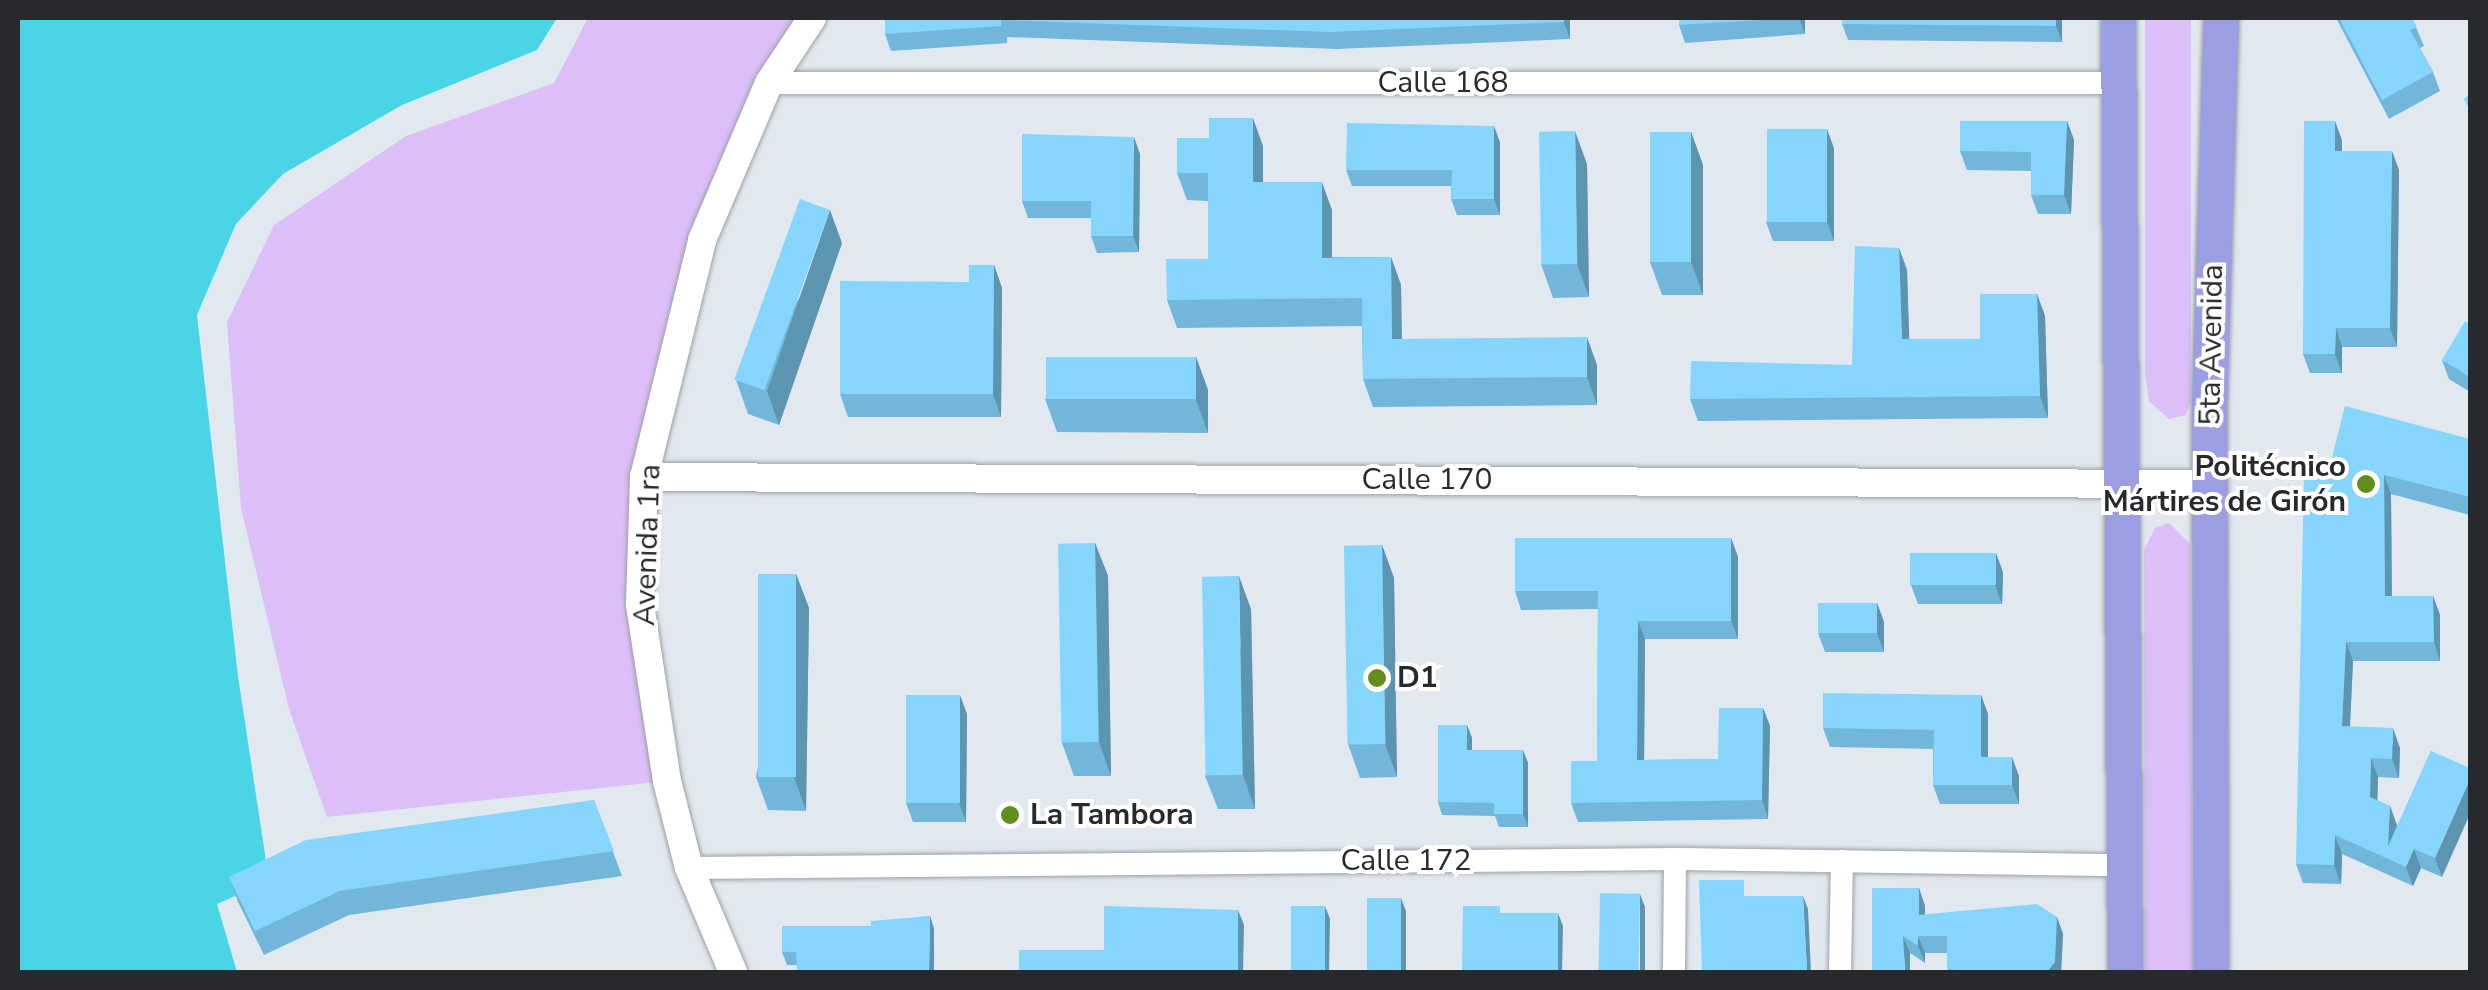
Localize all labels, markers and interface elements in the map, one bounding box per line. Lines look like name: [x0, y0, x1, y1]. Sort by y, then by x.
street label: Calle 168: [1378, 65, 1508, 101]
street label: 5ta Avenida: [2193, 264, 2231, 426]
place label: Politécnico Mártires de Girón: [2103, 449, 2346, 520]
street label: Calle 170: [1362, 462, 1492, 498]
street label: Avenida 1ra: [627, 463, 669, 627]
marker: Politécnico Mártires de Girón: [2355, 473, 2377, 495]
place label: D1: [1397, 660, 1438, 696]
marker: D1: [1366, 667, 1388, 689]
place label: La Tambora: [1030, 797, 1194, 833]
marker: La Tambora: [999, 804, 1021, 826]
street label: Calle 172: [1341, 843, 1471, 879]

